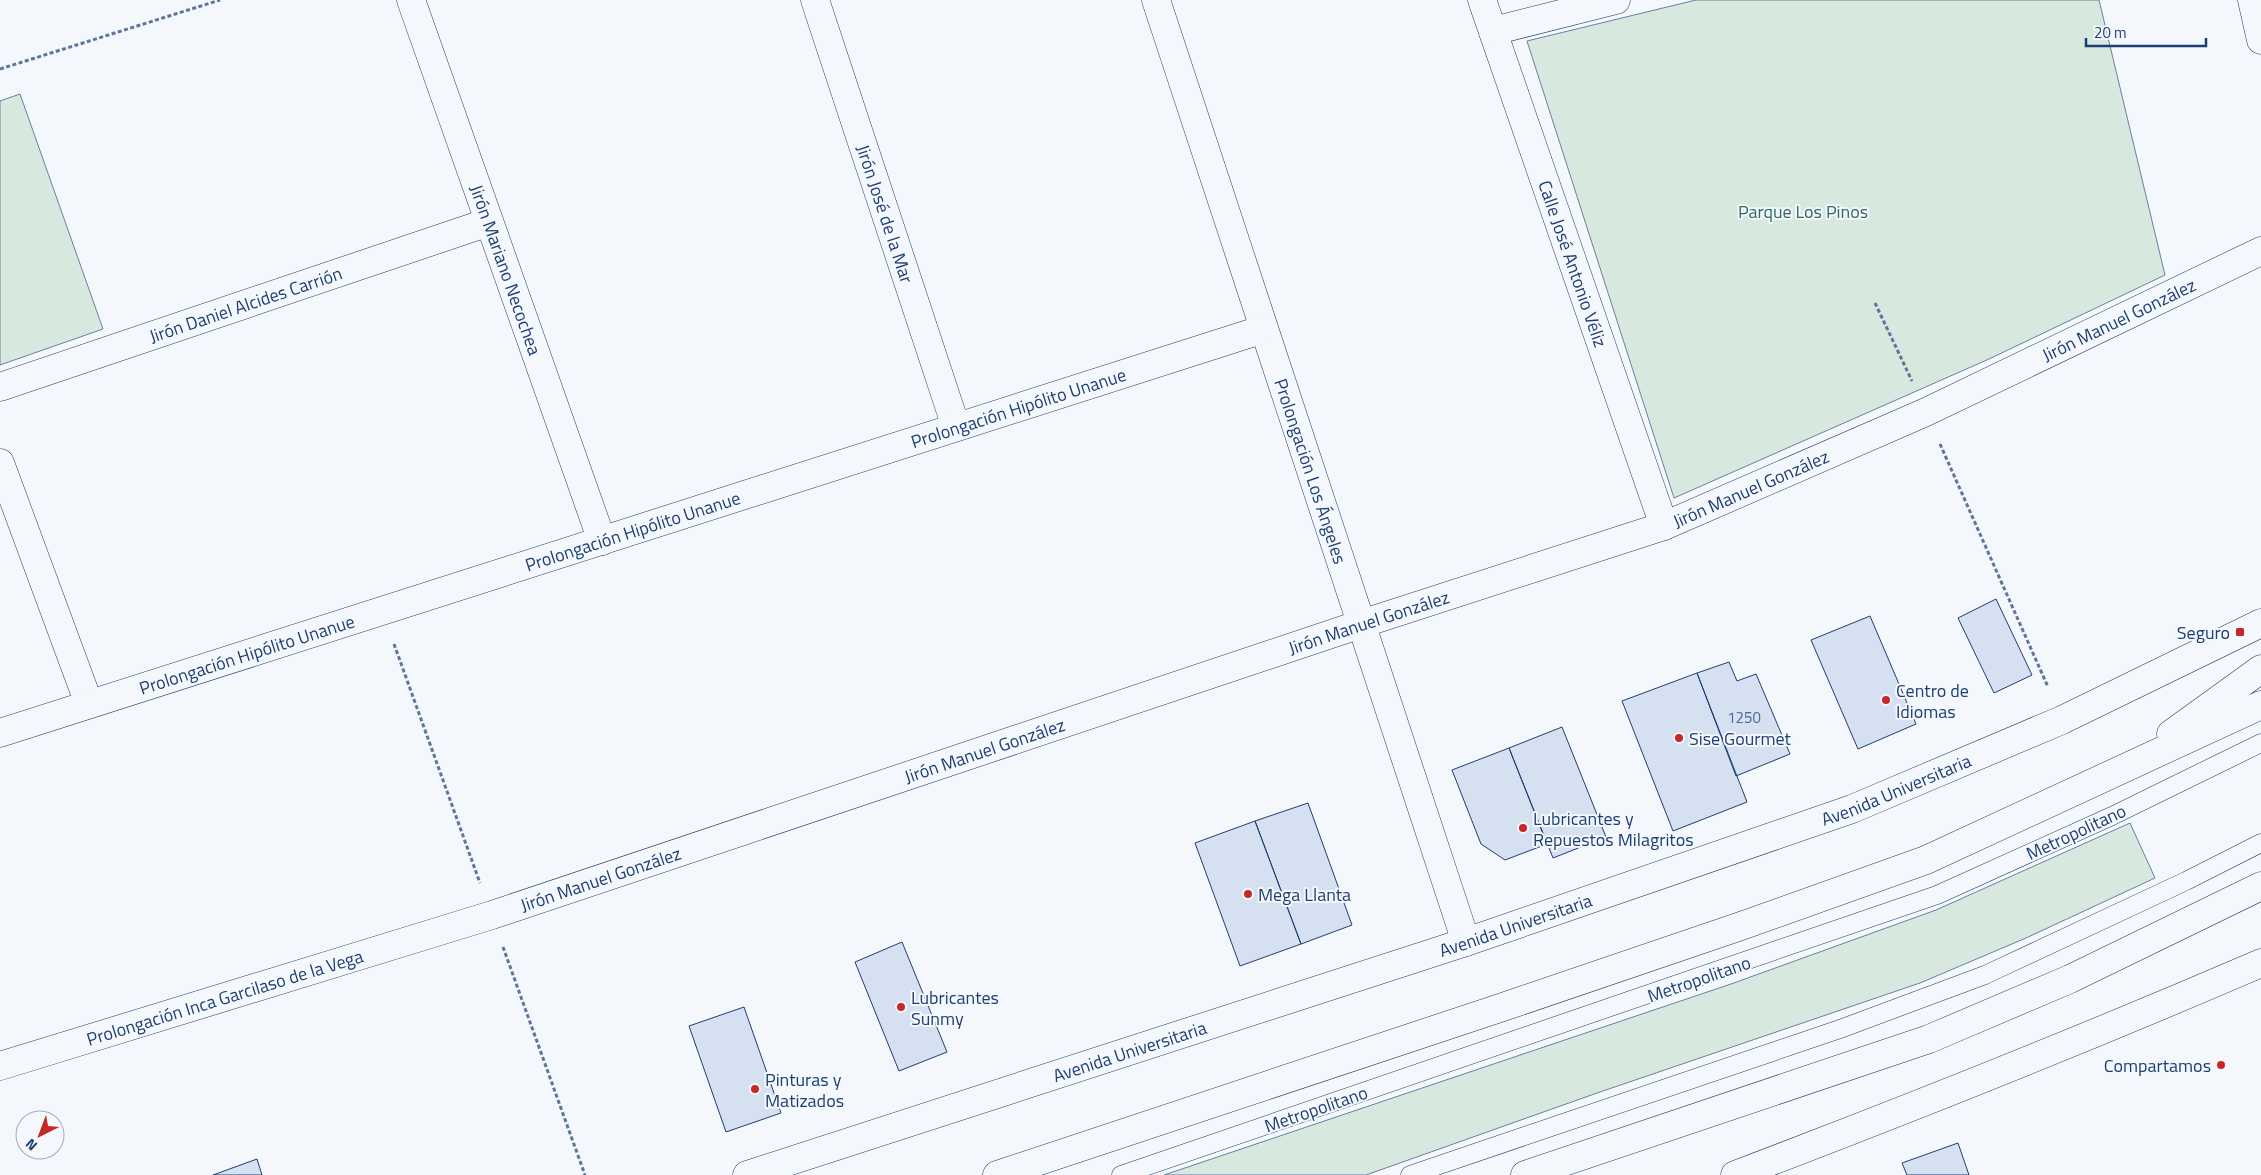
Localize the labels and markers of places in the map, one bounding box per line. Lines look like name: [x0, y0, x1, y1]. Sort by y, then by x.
place label: Seguro: [2177, 619, 2230, 646]
marker: Seguro: [2234, 626, 2246, 638]
place label: Centro de Idiomas: [1896, 677, 1969, 725]
marker: Centro de Idiomas: [1880, 694, 1892, 706]
place label: Sise Gourmet: [1689, 725, 1792, 752]
marker: Sise Gourmet: [1673, 732, 1685, 744]
place label: Lubricantes y Repuestos Milagritos: [1533, 805, 1694, 853]
marker: Lubricantes y Repuestos Milagritos: [1517, 822, 1529, 834]
place label: Mega Llanta: [1258, 881, 1351, 908]
marker: Mega Llanta: [1242, 888, 1254, 900]
place label: Lubricantes Sunmy: [911, 984, 999, 1032]
marker: Lubricantes Sunmy: [895, 1001, 907, 1013]
place label: Compartamos: [2104, 1052, 2211, 1079]
marker: Compartamos: [2215, 1059, 2227, 1071]
place label: Pinturas y Matizados: [765, 1066, 844, 1114]
marker: Pinturas y Matizados: [749, 1083, 761, 1095]

